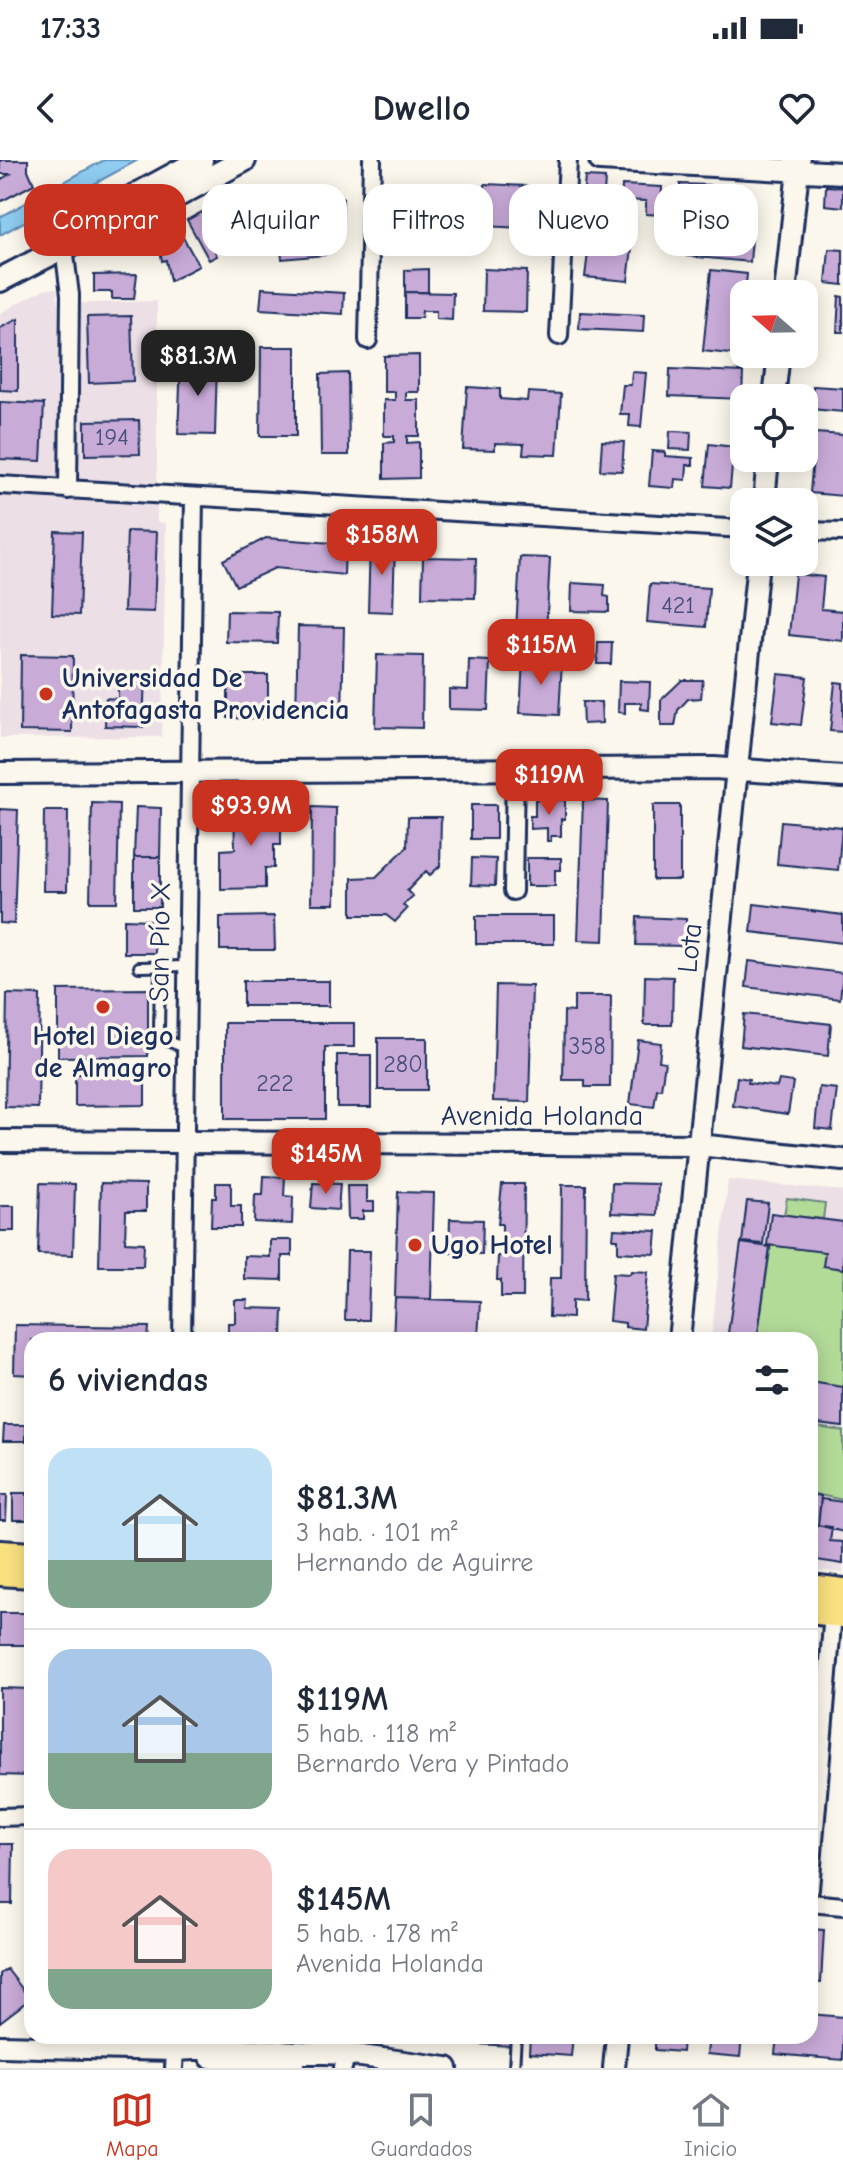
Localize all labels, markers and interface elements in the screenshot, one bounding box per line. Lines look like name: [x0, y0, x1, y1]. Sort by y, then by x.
text: 17:33: [40, 11, 101, 46]
icon: back: [24, 86, 68, 130]
icon: heart: [775, 86, 819, 130]
text: Dwello: [372, 88, 471, 129]
chip: Comprar: [24, 184, 186, 256]
chip: Alquilar: [202, 184, 347, 256]
chip: Filtros: [363, 184, 493, 256]
chip: Nuevo: [509, 184, 638, 256]
chip: Piso: [654, 184, 758, 256]
north arrow: [730, 280, 818, 368]
map controls: [730, 280, 818, 576]
pin: $81.3M: [133, 330, 263, 398]
text: $81.3M: [159, 341, 237, 371]
button: locate: [730, 384, 818, 472]
house number: 194: [95, 423, 129, 451]
button: layers: [730, 488, 818, 576]
pin: $158M: [326, 509, 438, 577]
text: $158M: [345, 520, 419, 550]
house number: 421: [661, 591, 695, 619]
pin: $115M: [485, 619, 597, 687]
text: $115M: [506, 630, 576, 660]
place label: Universidad De Antofagasta Providencia: [62, 662, 350, 726]
marker: Universidad De Antofagasta Providencia: [37, 685, 55, 703]
pin: $119M: [493, 749, 605, 817]
text: $119M: [514, 760, 584, 790]
pin: $93.9M: [186, 780, 316, 848]
text: $93.9M: [210, 791, 292, 821]
street label: San Pío X: [143, 882, 177, 1002]
street label: Lota: [671, 922, 709, 974]
marker: Hotel Diego de Almagro: [94, 998, 112, 1016]
place label: Hotel Diego de Almagro: [32, 1020, 174, 1084]
house number: 358: [568, 1032, 606, 1060]
house number: 280: [383, 1050, 423, 1078]
house number: 222: [256, 1069, 294, 1097]
street label: Avenida Holanda: [441, 1100, 643, 1132]
pin: $145M: [270, 1128, 382, 1196]
text: $145M: [290, 1139, 362, 1169]
place label: Ugo Hotel: [431, 1229, 553, 1261]
marker: Ugo Hotel: [406, 1236, 424, 1254]
icon: filters: [750, 1358, 794, 1402]
text: 6 viviendas: [48, 1360, 208, 1400]
text: $81.3M: [296, 1478, 398, 1518]
icon: home: [112, 1480, 208, 1576]
text: 3 hab. · 101 m²: [296, 1518, 457, 1548]
text: Hernando de Aguirre: [296, 1548, 533, 1578]
text: $119M: [296, 1679, 388, 1719]
icon: home: [112, 1681, 208, 1777]
text: 5 hab. · 118 m²: [296, 1719, 456, 1749]
text: Bernardo Vera y Pintado: [296, 1749, 569, 1779]
text: $145M: [296, 1879, 391, 1919]
icon: home: [112, 1881, 208, 1977]
text: 5 hab. · 178 m²: [296, 1919, 458, 1949]
text: Avenida Holanda: [296, 1949, 484, 1979]
tab: Mapa: [106, 2088, 159, 2162]
tab: Guardados: [371, 2088, 472, 2162]
tab: Inicio: [684, 2088, 737, 2162]

